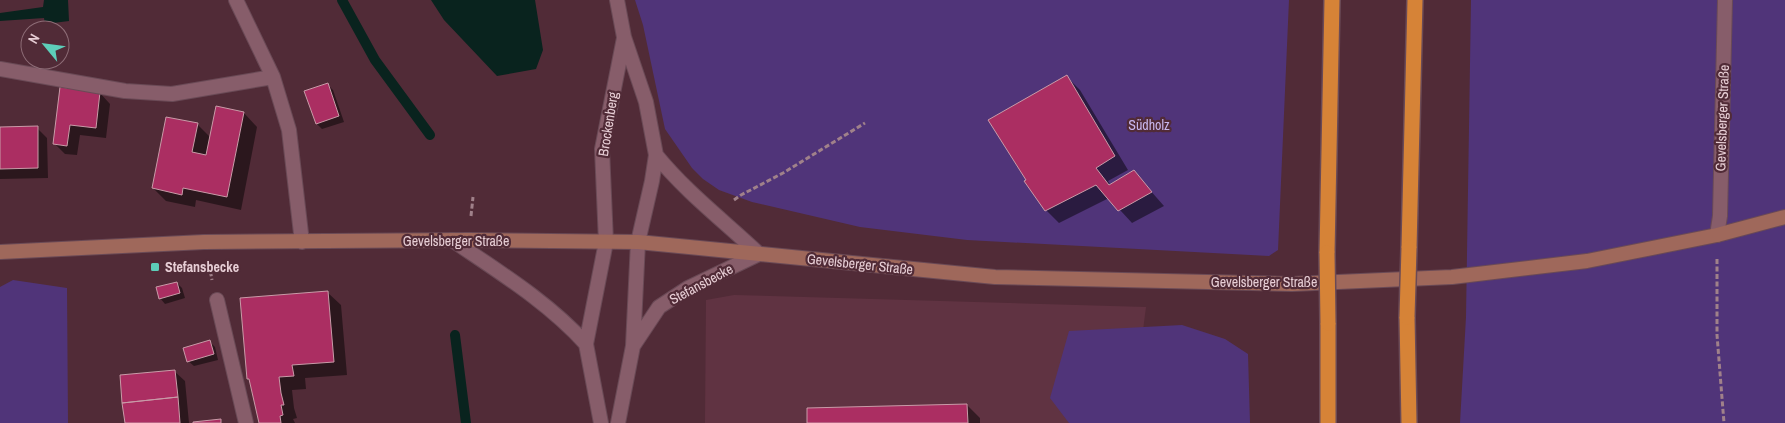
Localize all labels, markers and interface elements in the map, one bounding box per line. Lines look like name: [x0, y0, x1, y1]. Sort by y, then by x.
north arrow: [20, 20, 70, 70]
text: N: [24, 31, 44, 47]
street label: Gevelsberger Straße: [1711, 64, 1733, 172]
street label: Brockenberg: [594, 90, 622, 158]
park label: Südholz: [1128, 116, 1170, 134]
street label: Gevelsberger Straße: [403, 232, 509, 250]
street label: Gevelsberger Straße: [806, 249, 914, 279]
place label: Stefansbecke: [165, 258, 239, 276]
street label: Stefansbecke: [666, 260, 736, 308]
marker: Stefansbecke: [149, 261, 161, 273]
street label: Gevelsberger Straße: [1211, 273, 1317, 291]

